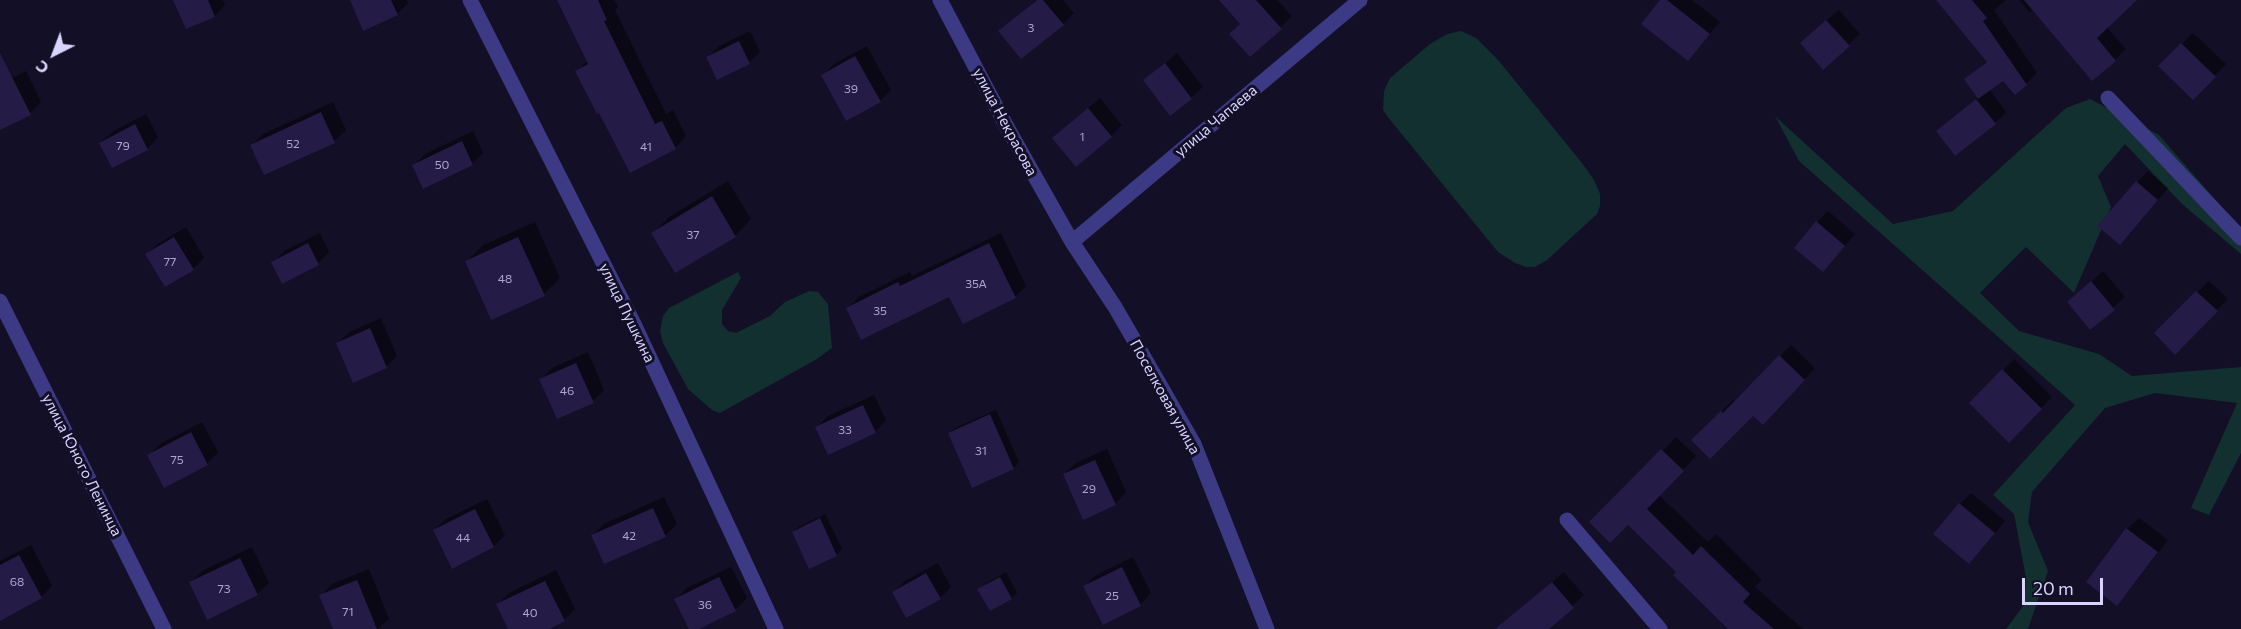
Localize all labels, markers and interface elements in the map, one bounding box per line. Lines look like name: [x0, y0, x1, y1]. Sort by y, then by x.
house number: 3: [1028, 21, 1034, 35]
north arrow: [24, 24, 84, 84]
text: С: [31, 57, 52, 78]
street label: улица Некрасова: [969, 65, 1041, 179]
street label: улица Чапаева: [1171, 81, 1261, 161]
house number: 39: [844, 82, 858, 96]
house number: 1: [1079, 130, 1085, 144]
house number: 52: [286, 137, 300, 151]
house number: 79: [116, 139, 130, 153]
house number: 41: [640, 140, 652, 154]
house number: 50: [435, 158, 449, 172]
house number: 37: [686, 228, 700, 242]
house number: 77: [164, 255, 176, 269]
street label: улица Пушкина: [595, 260, 659, 366]
house number: 48: [498, 272, 512, 286]
house number: 35А: [965, 277, 987, 291]
house number: 35: [873, 304, 887, 318]
street label: Поселковая улица: [1126, 337, 1204, 457]
house number: 46: [560, 384, 574, 398]
street label: улица Юного Ленинца: [38, 391, 126, 539]
house number: 33: [838, 423, 852, 437]
house number: 31: [975, 444, 987, 458]
house number: 75: [170, 453, 184, 467]
house number: 29: [1082, 482, 1096, 496]
house number: 42: [622, 529, 636, 543]
house number: 44: [456, 531, 470, 545]
scale bar: [2025, 566, 2106, 604]
house number: 68: [10, 575, 24, 589]
text: 20 m: [2033, 577, 2074, 599]
house number: 73: [217, 582, 231, 596]
house number: 25: [1105, 589, 1119, 603]
house number: 36: [698, 598, 712, 612]
house number: 71: [342, 605, 354, 619]
house number: 40: [522, 606, 538, 620]

